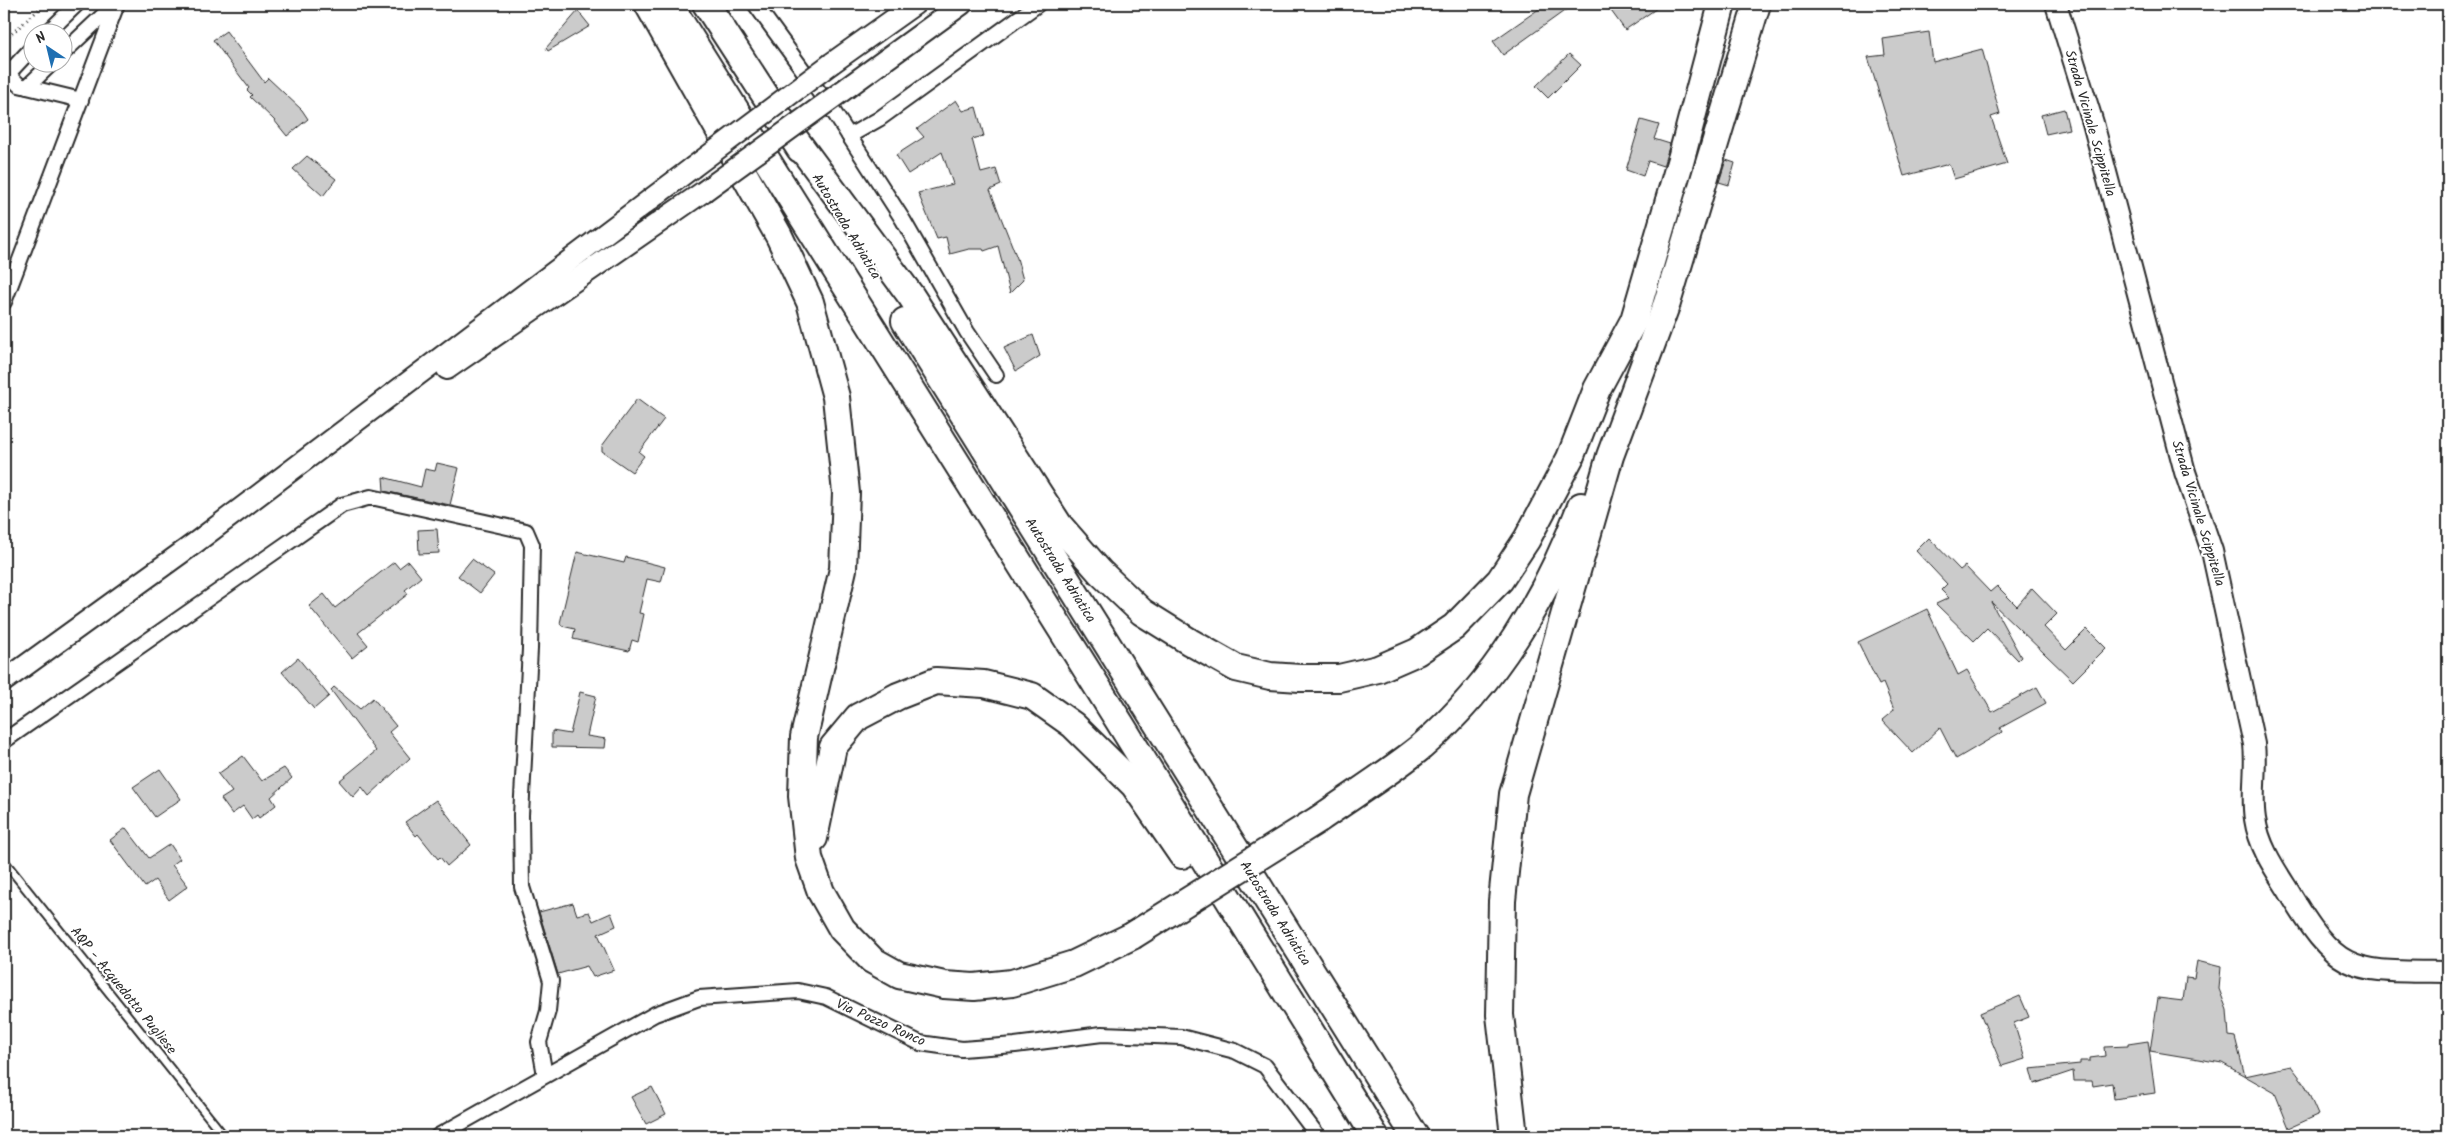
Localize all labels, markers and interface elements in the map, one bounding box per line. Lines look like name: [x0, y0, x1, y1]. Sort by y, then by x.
north arrow: [22, 22, 72, 72]
text: N: [31, 27, 51, 50]
street label: Strada Vicinale Scippitella: [2059, 47, 2122, 199]
street label: Autostrada Adriatica: [806, 169, 887, 284]
street label: Strada Vicinale Scippitella: [2165, 437, 2231, 589]
street label: Autostrada Adriatica: [1019, 514, 1101, 627]
street label: Autostrada Adriatica: [1234, 857, 1316, 970]
street label: AQP - Acquedotto Pugliese: [64, 922, 182, 1060]
street label: Via Pozzo Ronco: [832, 993, 929, 1052]

